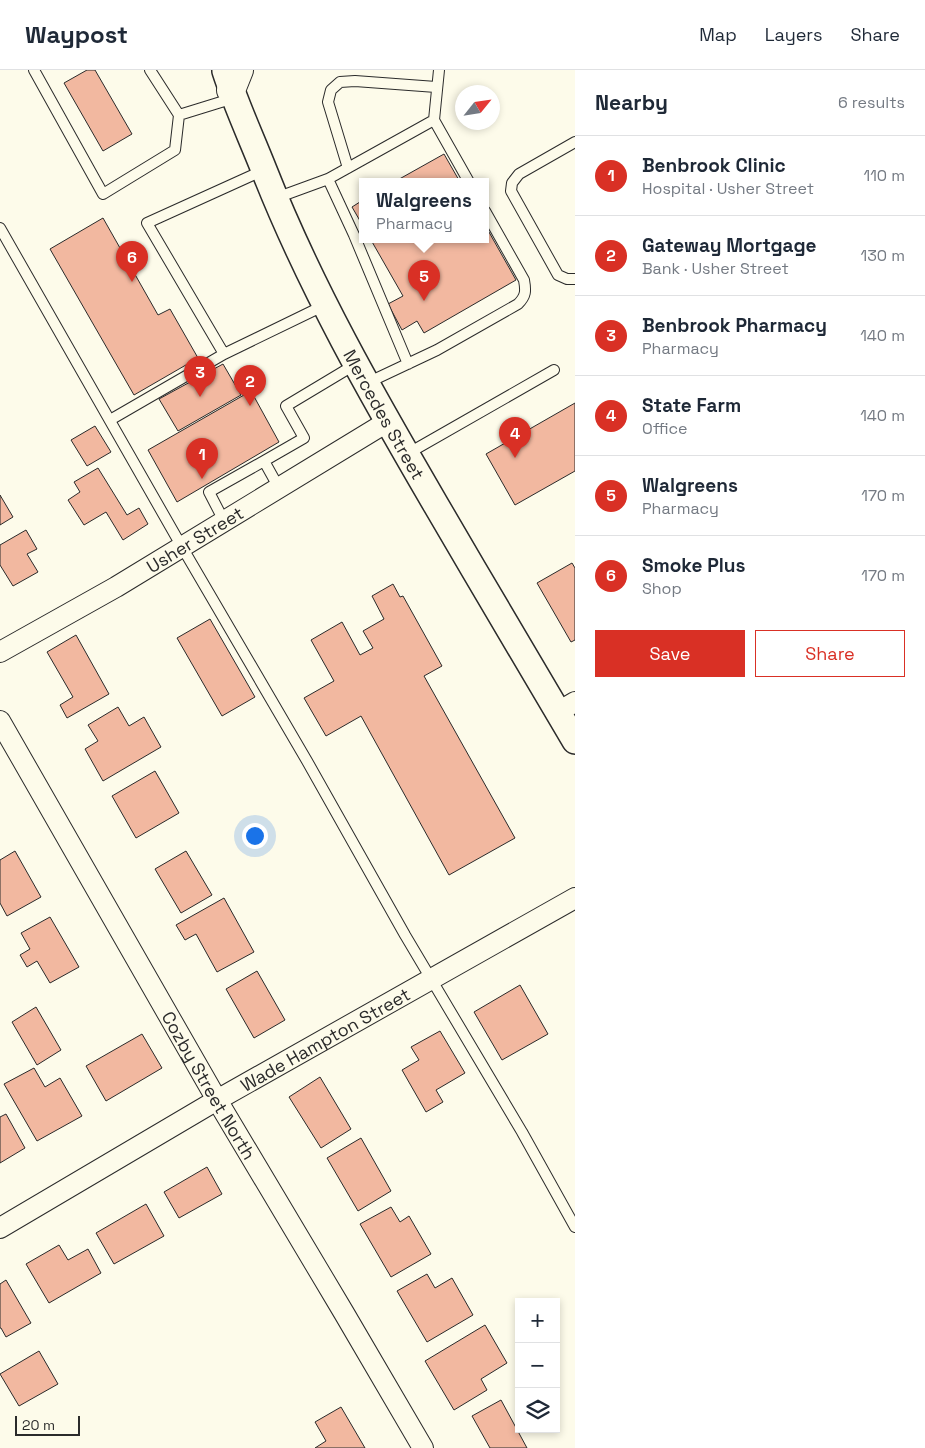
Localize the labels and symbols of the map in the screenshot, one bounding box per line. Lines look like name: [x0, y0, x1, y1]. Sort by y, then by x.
north arrow: [455, 85, 500, 130]
pin: 6: [116, 241, 148, 282]
pin: 5: [408, 260, 440, 301]
street label: Mercedes Street: [339, 345, 430, 483]
pin: 3: [184, 356, 216, 397]
pin: 2: [234, 365, 266, 406]
pin: 4: [499, 417, 531, 458]
pin: 1: [186, 438, 218, 479]
street label: Usher Street: [142, 501, 247, 577]
your location: [242, 823, 268, 849]
street label: Wade Hampton Street: [236, 982, 414, 1096]
street label: Cozby Street North: [157, 1007, 261, 1164]
scale bar: [15, 1413, 80, 1436]

